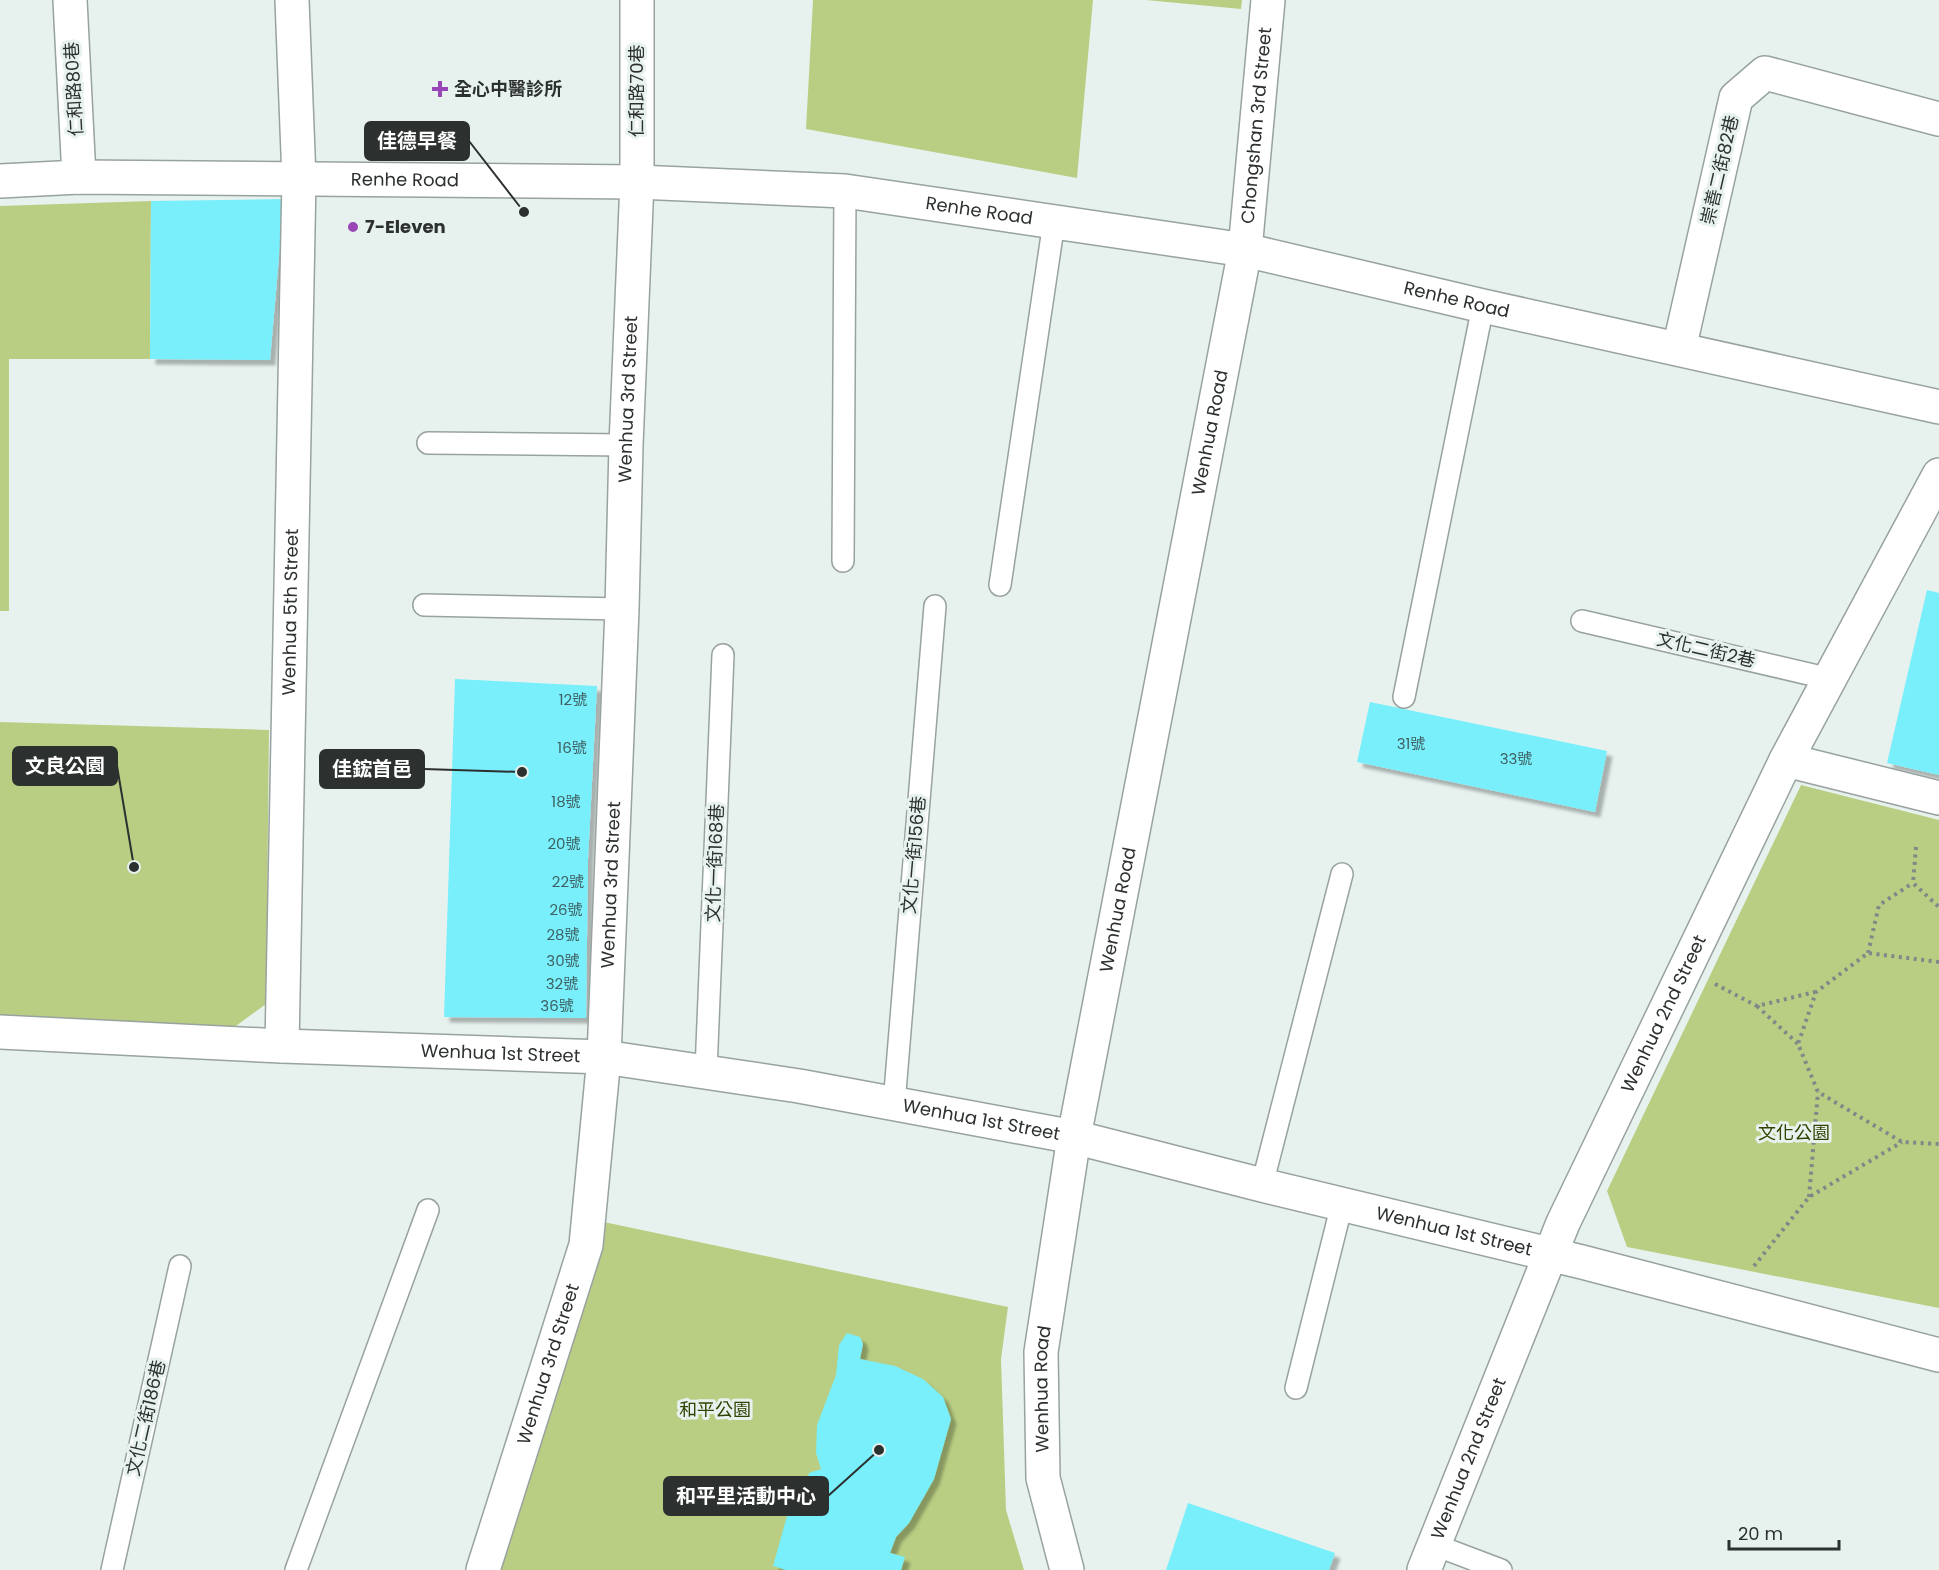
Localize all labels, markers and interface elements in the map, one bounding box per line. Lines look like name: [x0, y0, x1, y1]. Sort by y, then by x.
street label: Chongshan 3rd Street: [1234, 26, 1277, 225]
street label: 仁和路80巷: [59, 41, 88, 137]
street label: 仁和路70巷: [624, 44, 649, 138]
place label: 全心中醫診所: [454, 76, 562, 101]
marker: 全心中醫診所: [431, 80, 449, 98]
street label: 崇善二街82巷: [1695, 113, 1744, 227]
callout: 佳德早餐: [365, 122, 469, 160]
text: 佳德早餐: [377, 127, 457, 155]
street label: Renhe Road: [351, 166, 459, 192]
street label: Renhe Road: [924, 190, 1035, 231]
place label: 7-Eleven: [365, 214, 446, 239]
marker: 7-Eleven: [346, 220, 360, 234]
street label: Renhe Road: [1401, 275, 1512, 324]
street label: Wenhua 3rd Street: [612, 315, 643, 483]
street label: Wenhua Road: [1185, 368, 1234, 497]
street label: Wenhua 5th Street: [276, 528, 304, 696]
street label: 文化二街2巷: [1654, 626, 1758, 673]
house number: 12號: [559, 689, 587, 710]
house number: 31號: [1397, 733, 1425, 754]
house number: 16號: [557, 737, 587, 758]
callout: 文良公園: [13, 747, 117, 785]
house number: 33號: [1500, 748, 1532, 769]
callout: 佳鋐首邑: [320, 750, 424, 788]
text: 文良公園: [25, 752, 105, 780]
text: 佳鋐首邑: [332, 755, 412, 783]
house number: 18號: [551, 791, 581, 812]
street label: 文化一街156巷: [896, 795, 931, 915]
street label: Wenhua 3rd Street: [595, 801, 626, 969]
street label: 文化一街168巷: [700, 803, 729, 923]
house number: 20號: [547, 833, 581, 854]
street label: Wenhua Road: [1093, 845, 1142, 974]
house number: 22號: [552, 871, 584, 892]
house number: 26號: [549, 899, 583, 920]
house number: 28號: [546, 924, 580, 945]
street label: Wenhua 2nd Street: [1615, 931, 1712, 1096]
house number: 30號: [546, 950, 580, 971]
house number: 32號: [546, 973, 578, 994]
house number: 36號: [540, 995, 574, 1016]
street label: Wenhua 1st Street: [420, 1038, 581, 1068]
street label: Wenhua 1st Street: [901, 1092, 1062, 1146]
park label: 文化公園: [1758, 1120, 1830, 1145]
street label: Wenhua 1st Street: [1374, 1200, 1535, 1262]
street label: Wenhua 3rd Street: [511, 1280, 585, 1448]
street label: Wenhua Road: [1028, 1324, 1057, 1453]
street label: 文化二街186巷: [120, 1357, 171, 1478]
street label: Wenhua 2nd Street: [1425, 1374, 1512, 1543]
park label: 和平公園: [679, 1397, 751, 1422]
callout: 和平里活動中心: [664, 1477, 828, 1515]
text: 和平里活動中心: [676, 1482, 816, 1510]
scale bar: [1729, 1513, 1838, 1551]
text: 20 m: [1738, 1521, 1783, 1546]

